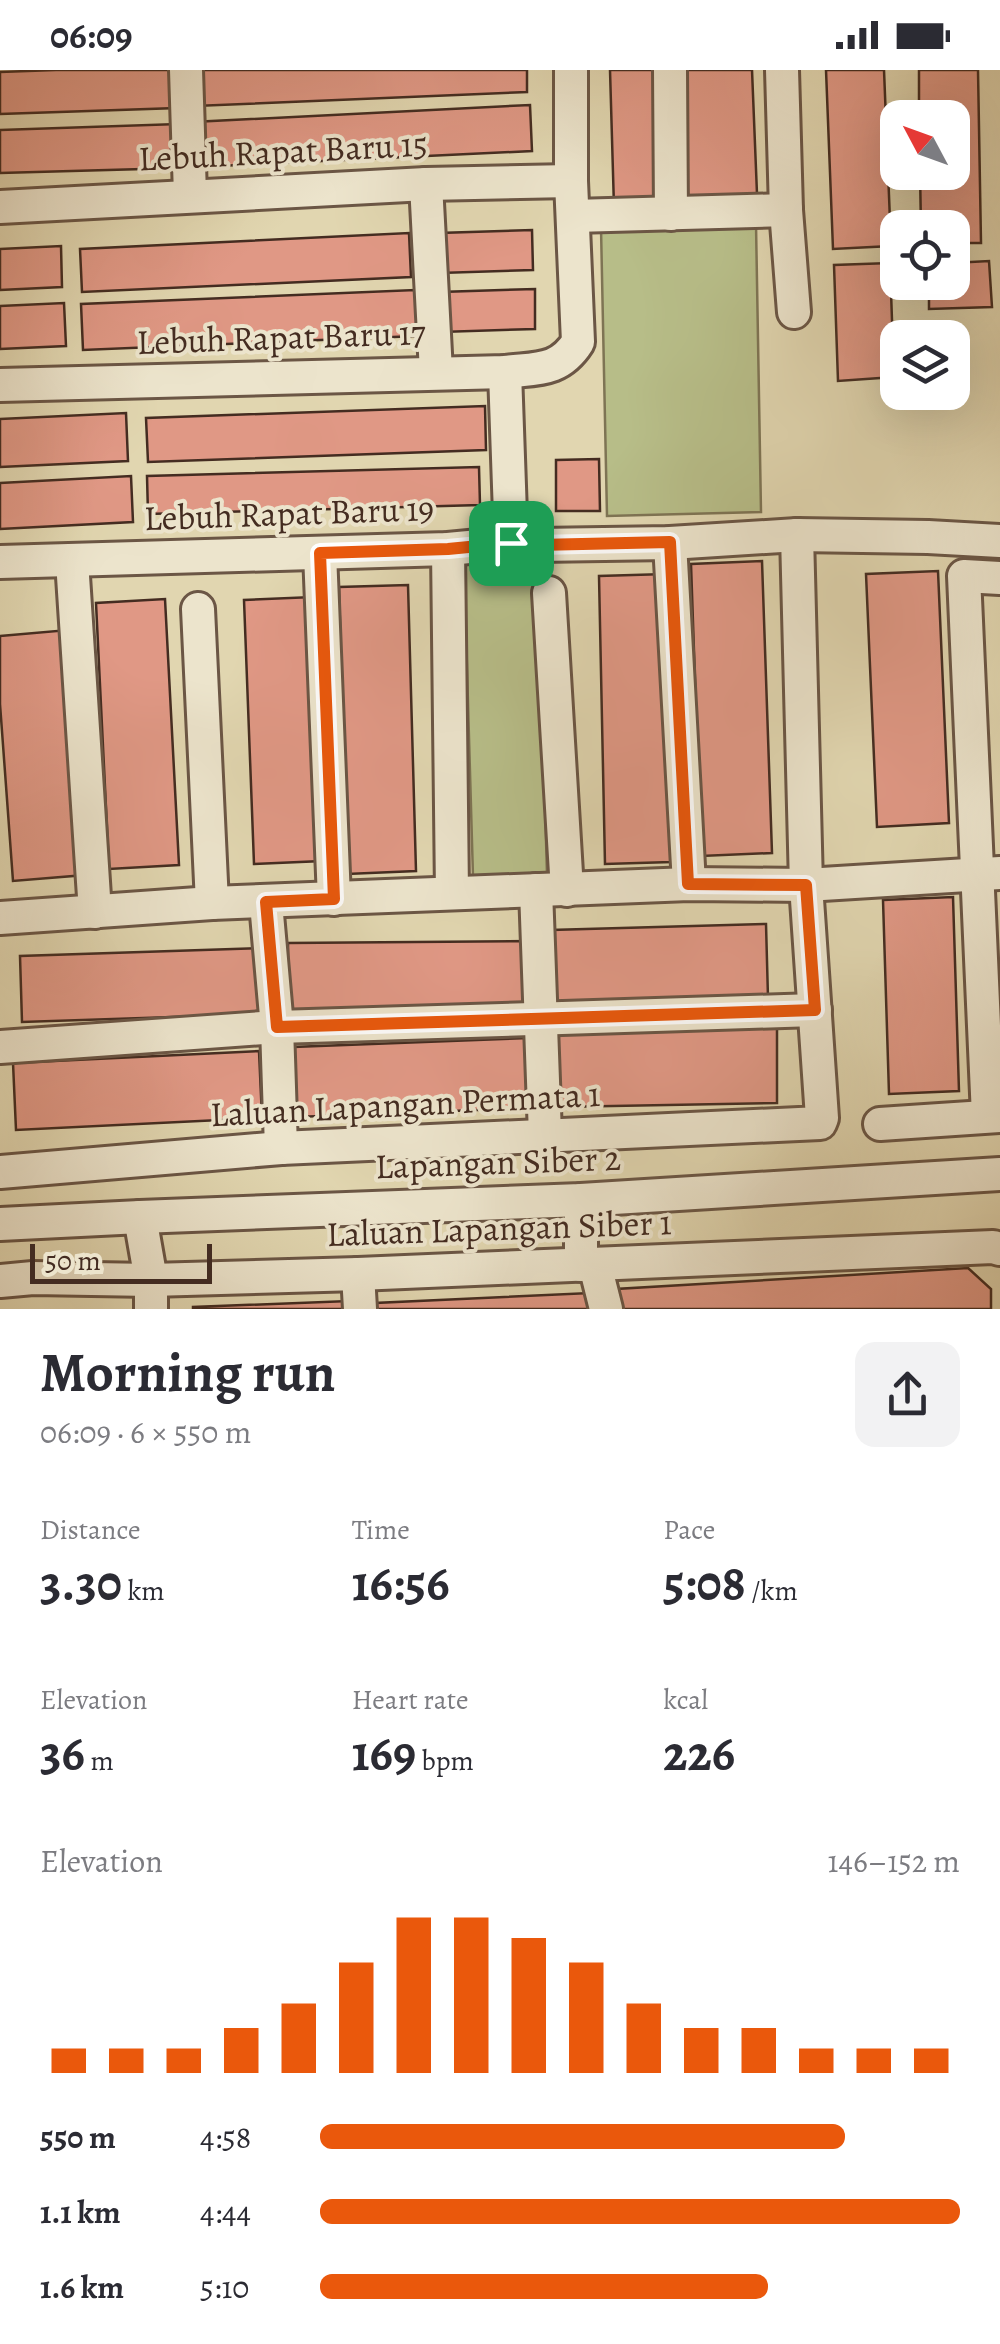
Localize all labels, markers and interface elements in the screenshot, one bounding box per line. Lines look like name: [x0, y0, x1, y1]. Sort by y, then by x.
text: 06:09: [50, 9, 133, 61]
north arrow: [880, 100, 970, 190]
map controls: [880, 100, 970, 410]
street label: Lebuh Rapat Baru 15: [137, 119, 429, 183]
button: locate: [880, 210, 970, 300]
street label: Lebuh Rapat Baru 17: [136, 308, 427, 366]
button: layers: [880, 320, 970, 410]
street label: Lebuh Rapat Baru 19: [143, 484, 435, 542]
pin: [469, 501, 554, 586]
icon: arrive: [484, 516, 539, 571]
street label: Laluan Lapangan Permata 1: [209, 1070, 601, 1138]
street label: Lapangan Siber 2: [374, 1134, 622, 1190]
street label: Laluan Lapangan Siber 1: [326, 1198, 672, 1258]
scale bar: [30, 1239, 212, 1284]
text: 50 m: [45, 1242, 101, 1280]
text: Morning run: [40, 1335, 335, 1410]
button: share: [855, 1342, 960, 1447]
text: 06:09 · 6 × 550 m: [40, 1410, 251, 1454]
text: Distance: [40, 1511, 140, 1549]
text: Time: [352, 1511, 410, 1549]
text: Pace: [663, 1511, 715, 1549]
text: 3.30: [40, 1549, 122, 1617]
text: 16:56: [352, 1549, 450, 1617]
text: 5:08: [663, 1549, 746, 1617]
text: km: [122, 1572, 165, 1610]
text: /km: [746, 1572, 798, 1610]
text: Elevation: [40, 1681, 147, 1719]
text: Heart rate: [352, 1681, 469, 1719]
text: kcal: [663, 1681, 708, 1719]
text: 36: [40, 1719, 85, 1787]
text: 169: [352, 1719, 416, 1787]
text: 226: [663, 1719, 735, 1787]
text: m: [85, 1742, 114, 1780]
text: bpm: [416, 1742, 474, 1780]
text: Elevation: [40, 1839, 163, 1883]
text: 146–152 m: [827, 1839, 960, 1883]
text: 550 m: [40, 2115, 116, 2159]
text: 4:58: [200, 2115, 251, 2159]
text: 1.1 km: [40, 2190, 121, 2234]
text: 4:44: [200, 2190, 251, 2234]
text: 1.6 km: [40, 2265, 124, 2309]
text: 5:10: [200, 2265, 249, 2309]

